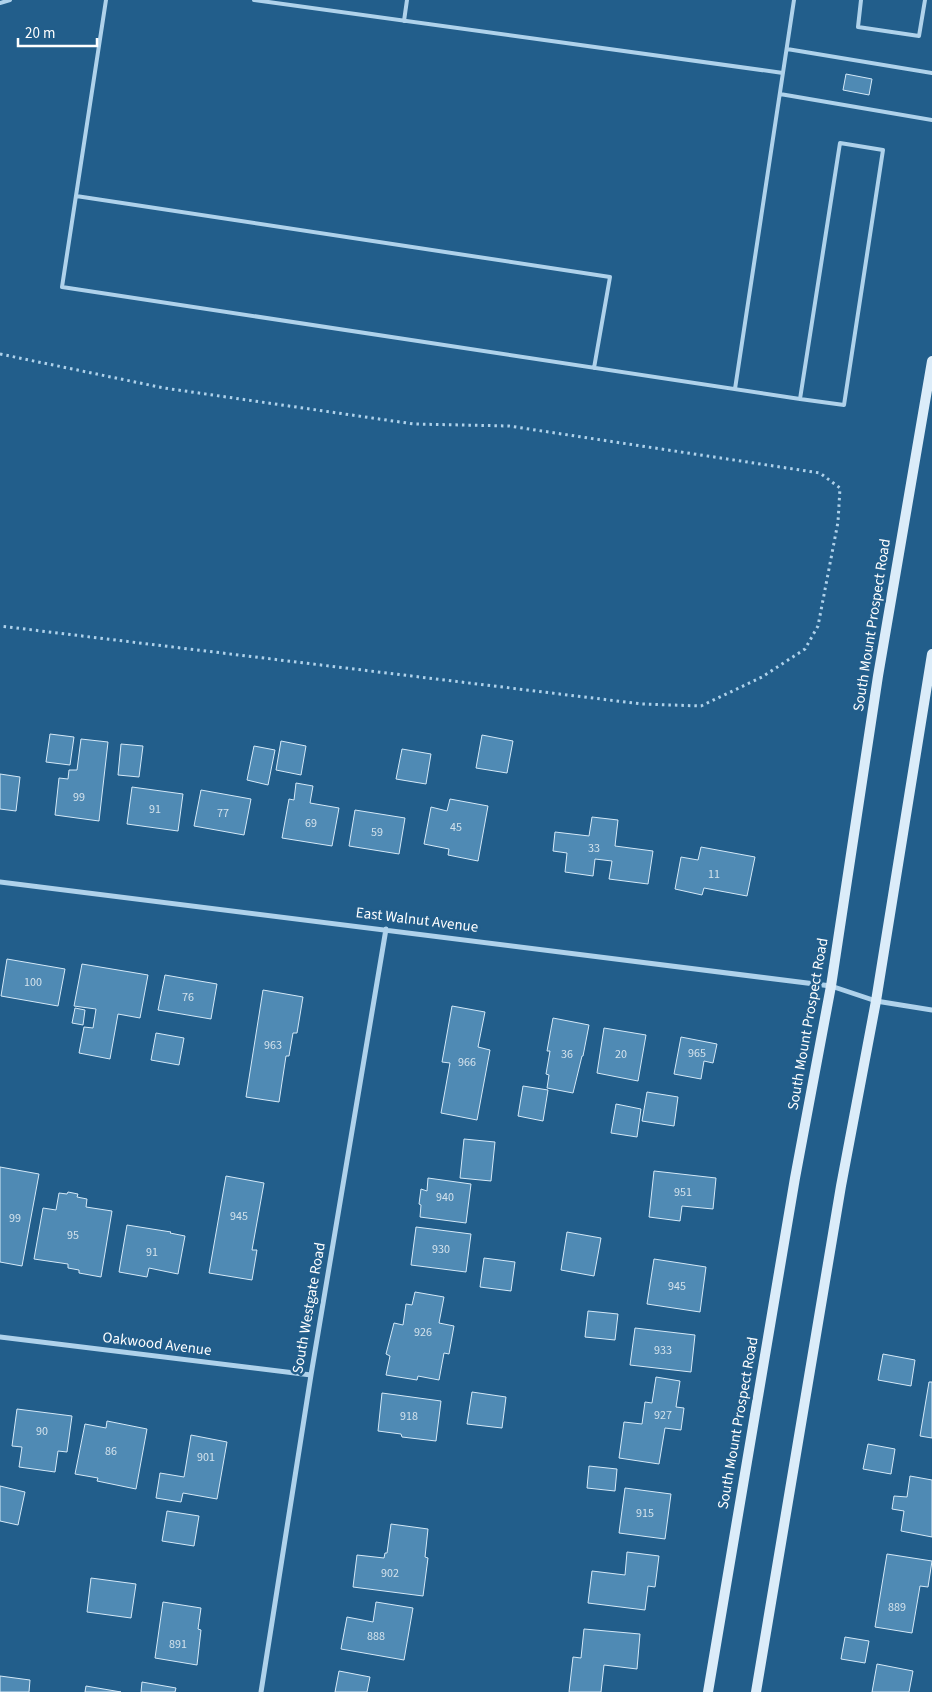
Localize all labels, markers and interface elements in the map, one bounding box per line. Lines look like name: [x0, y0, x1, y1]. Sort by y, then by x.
scale bar: [18, 15, 96, 47]
text: 20 m: [25, 23, 55, 44]
street label: South Mount Prospect Road: [848, 537, 896, 713]
house number: 99: [73, 789, 85, 806]
house number: 91: [149, 801, 161, 818]
house number: 77: [217, 805, 229, 822]
house number: 69: [305, 815, 317, 832]
house number: 45: [450, 819, 462, 836]
house number: 59: [371, 824, 383, 841]
house number: 33: [588, 840, 600, 857]
house number: 11: [708, 866, 720, 883]
street label: East Walnut Avenue: [355, 902, 479, 938]
street label: South Mount Prospect Road: [782, 936, 834, 1112]
house number: 100: [24, 974, 42, 991]
house number: 76: [182, 989, 194, 1006]
house number: 963: [264, 1037, 282, 1054]
house number: 965: [688, 1045, 706, 1062]
house number: 36: [561, 1046, 573, 1063]
house number: 20: [615, 1046, 627, 1063]
house number: 966: [458, 1054, 476, 1071]
house number: 951: [674, 1184, 692, 1201]
house number: 940: [436, 1189, 454, 1206]
house number: 945: [230, 1208, 248, 1225]
house number: 99: [9, 1210, 21, 1227]
house number: 95: [67, 1227, 79, 1244]
street label: South Westgate Road: [287, 1241, 331, 1375]
house number: 930: [432, 1241, 450, 1258]
house number: 91: [146, 1244, 158, 1261]
house number: 945: [668, 1278, 686, 1295]
house number: 926: [414, 1324, 432, 1341]
street label: Oakwood Avenue: [101, 1327, 213, 1361]
street label: South Mount Prospect Road: [712, 1335, 764, 1511]
house number: 933: [654, 1342, 672, 1359]
house number: 927: [654, 1407, 672, 1424]
house number: 918: [400, 1408, 418, 1425]
house number: 90: [36, 1423, 48, 1440]
house number: 86: [105, 1443, 117, 1460]
house number: 901: [197, 1449, 215, 1466]
house number: 915: [636, 1505, 654, 1522]
house number: 902: [381, 1565, 399, 1582]
house number: 889: [888, 1599, 906, 1616]
house number: 888: [367, 1628, 385, 1645]
house number: 891: [169, 1636, 187, 1653]

